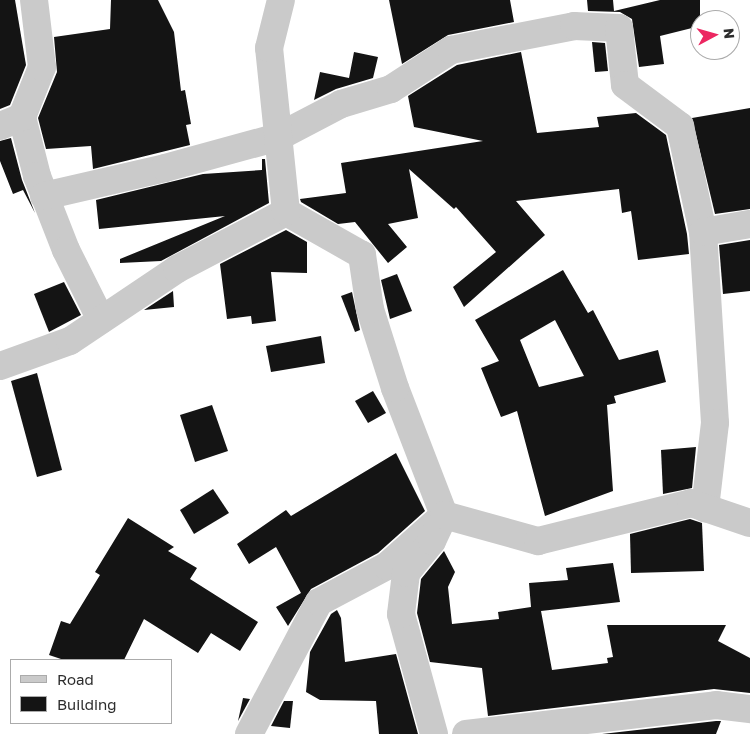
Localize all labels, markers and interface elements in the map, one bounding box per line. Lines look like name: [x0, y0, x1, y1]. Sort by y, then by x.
north arrow: [690, 10, 740, 60]
text: N: [720, 27, 738, 40]
legend: [10, 659, 172, 724]
text: Road: [57, 670, 94, 688]
text: Building: [57, 695, 117, 713]

